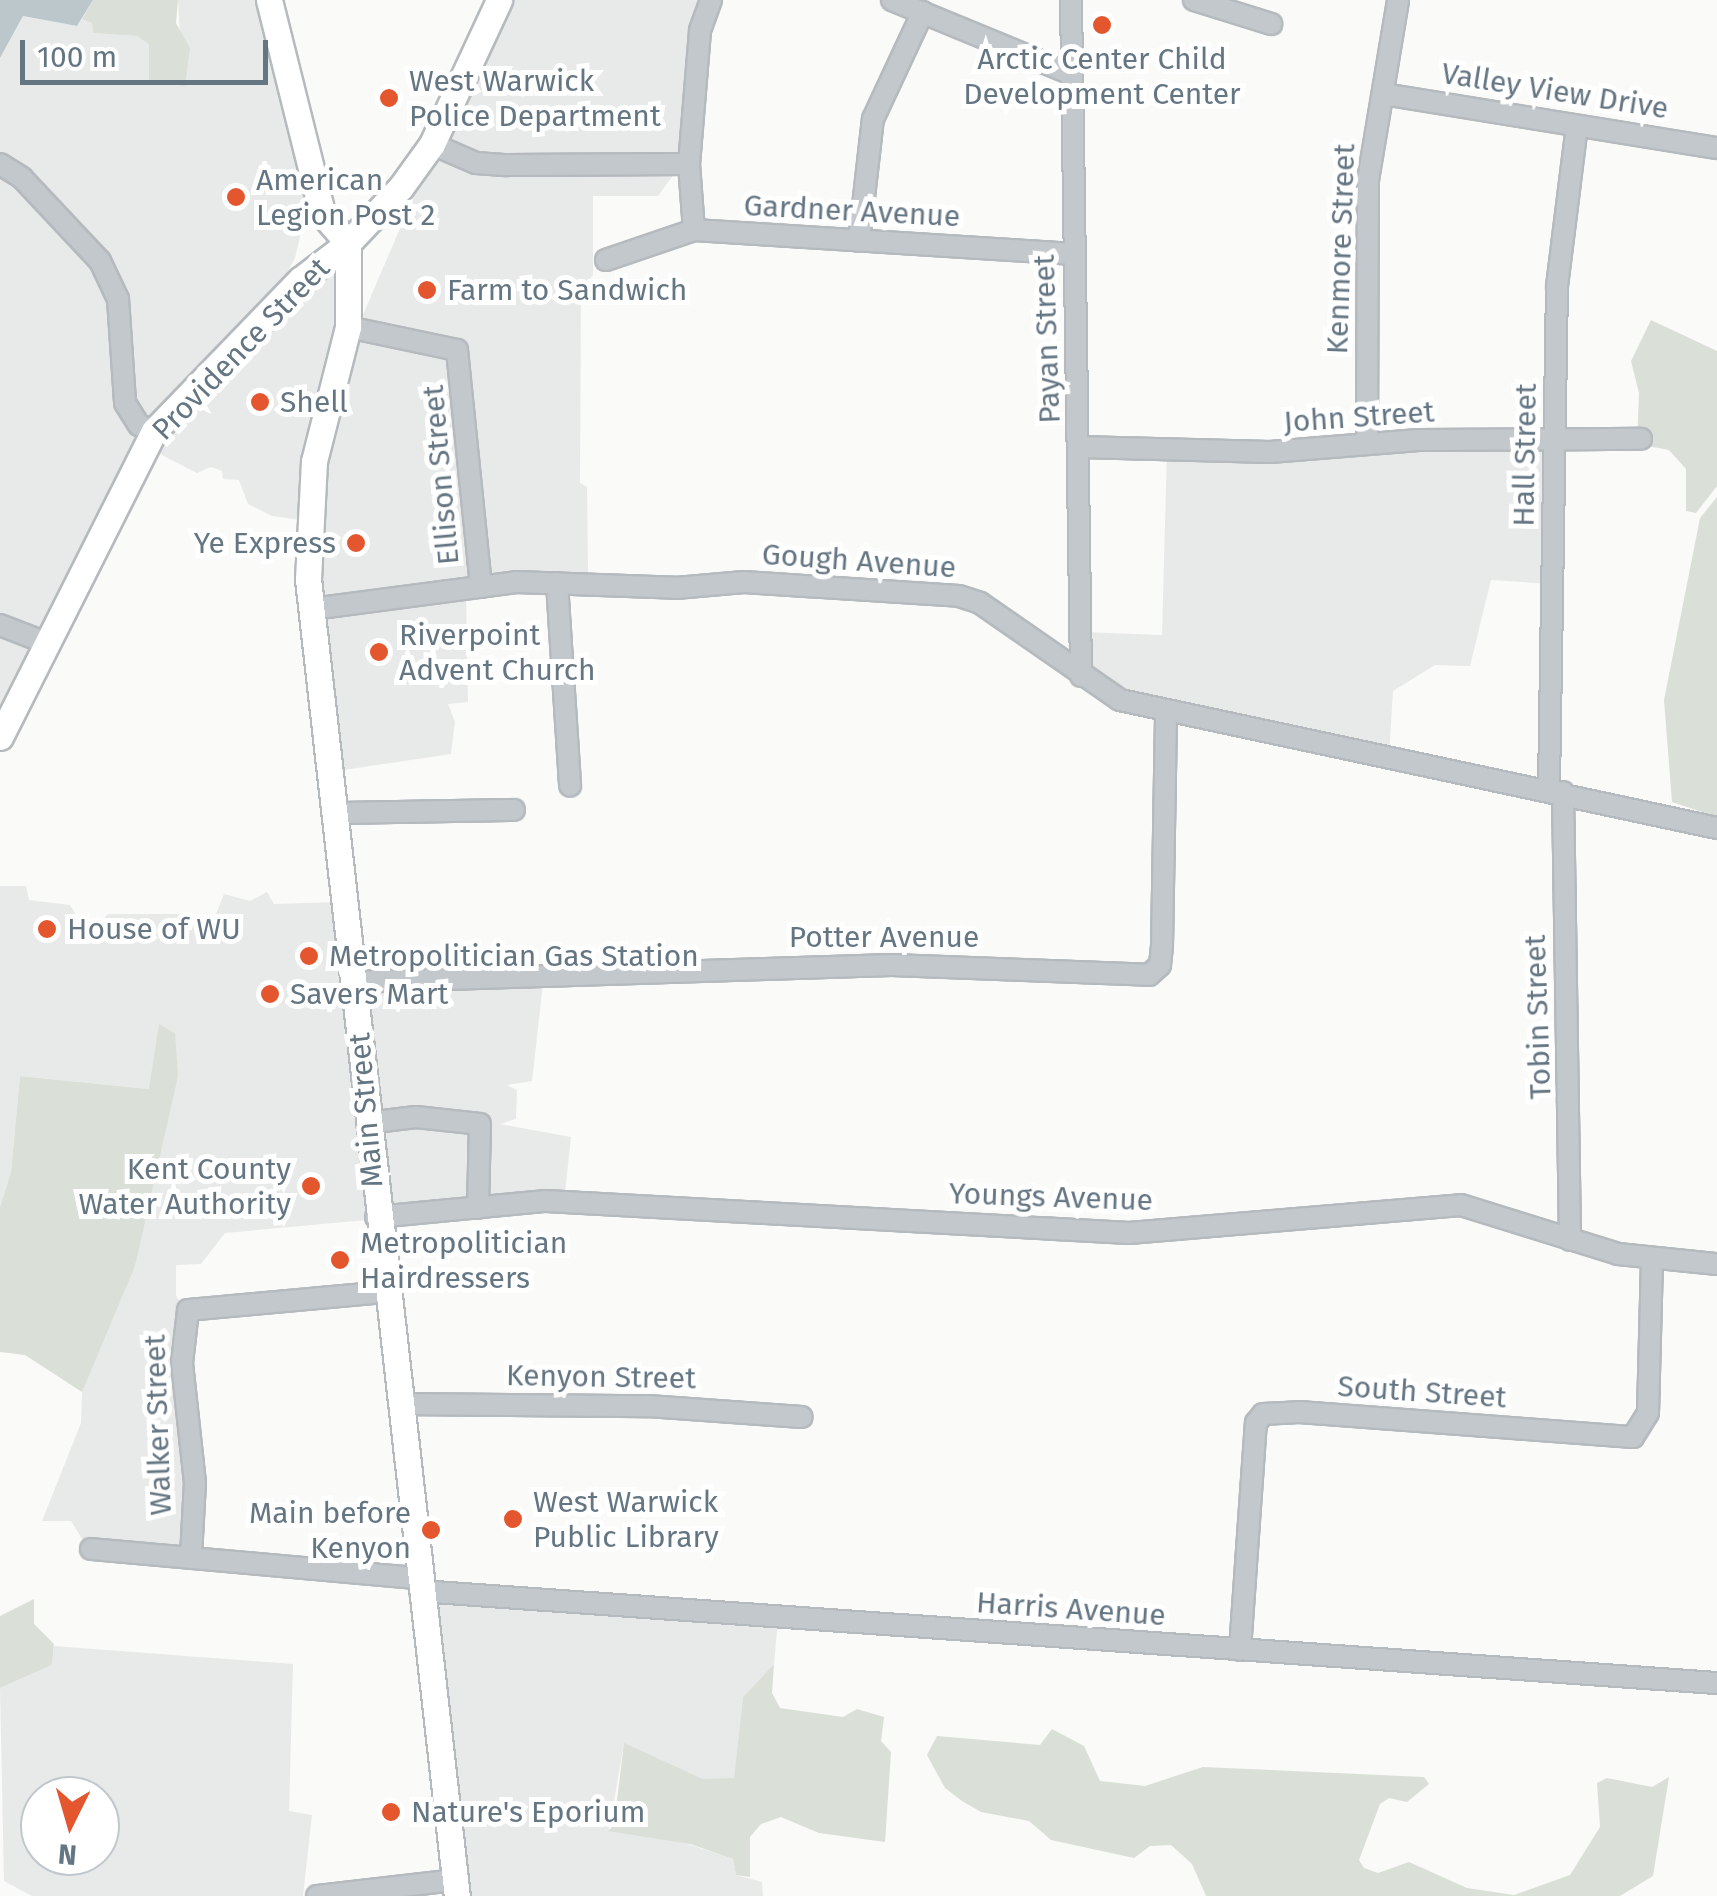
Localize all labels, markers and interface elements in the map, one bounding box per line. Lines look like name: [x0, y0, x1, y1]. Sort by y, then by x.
marker: Arctic Center Child Development Center: [1091, 14, 1113, 36]
scale bar: [25, 20, 272, 82]
text: 100 m: [37, 39, 117, 75]
place label: Arctic Center Child Development Center: [963, 41, 1241, 112]
street label: Valley View Drive: [1439, 55, 1671, 127]
place label: West Warwick Police Department: [409, 63, 661, 134]
marker: West Warwick Police Department: [378, 87, 400, 109]
street label: Kenmore Street: [1319, 143, 1363, 355]
place label: American Legion Post 2: [256, 162, 435, 232]
marker: American Legion Post 2: [225, 186, 247, 208]
street label: Gardner Avenue: [743, 187, 961, 235]
street label: Providence Street: [145, 250, 337, 448]
street label: Payan Street: [1026, 254, 1068, 424]
place label: Farm to Sandwich: [447, 272, 687, 308]
marker: Farm to Sandwich: [416, 279, 438, 301]
street label: Hall Street: [1506, 383, 1544, 527]
place label: Shell: [280, 384, 348, 420]
street label: Ellison Street: [415, 384, 467, 566]
marker: Shell: [249, 391, 271, 413]
street label: John Street: [1282, 394, 1436, 440]
place label: Ye Express: [194, 525, 336, 561]
marker: Ye Express: [345, 532, 367, 554]
street label: Gough Avenue: [761, 536, 957, 586]
place label: Riverpoint Advent Church: [399, 617, 596, 688]
marker: Riverpoint Advent Church: [368, 641, 390, 663]
place label: House of WU: [67, 911, 241, 947]
marker: House of WU: [36, 918, 58, 940]
street label: Potter Avenue: [789, 919, 979, 955]
street label: Tobin Street: [1517, 934, 1559, 1100]
place label: Metropolitician Gas Station: [329, 938, 699, 974]
marker: Metropolitician Gas Station: [298, 945, 320, 967]
place label: Savers Mart: [290, 976, 448, 1012]
marker: Savers Mart: [259, 983, 281, 1005]
street label: Main Street: [341, 1031, 391, 1189]
place label: Kent County Water Authority: [78, 1151, 291, 1222]
marker: Kent County Water Authority: [300, 1175, 322, 1197]
street label: Youngs Avenue: [948, 1175, 1154, 1219]
place label: Metropolitician Hairdressers: [360, 1225, 567, 1296]
marker: Metropolitician Hairdressers: [329, 1249, 351, 1271]
street label: Walker Street: [137, 1334, 179, 1516]
street label: Kenyon Street: [506, 1357, 696, 1397]
street label: South Street: [1336, 1368, 1508, 1416]
place label: West Warwick Public Library: [533, 1484, 719, 1554]
place label: Main before Kenyon: [249, 1495, 411, 1566]
marker: West Warwick Public Library: [502, 1508, 524, 1530]
marker: Main before Kenyon: [420, 1519, 442, 1541]
street label: Harris Avenue: [975, 1584, 1167, 1634]
north arrow: [20, 1776, 120, 1876]
place label: Nature's Eporium: [411, 1794, 645, 1830]
marker: Nature's Eporium: [380, 1801, 402, 1823]
text: N: [57, 1837, 78, 1872]

